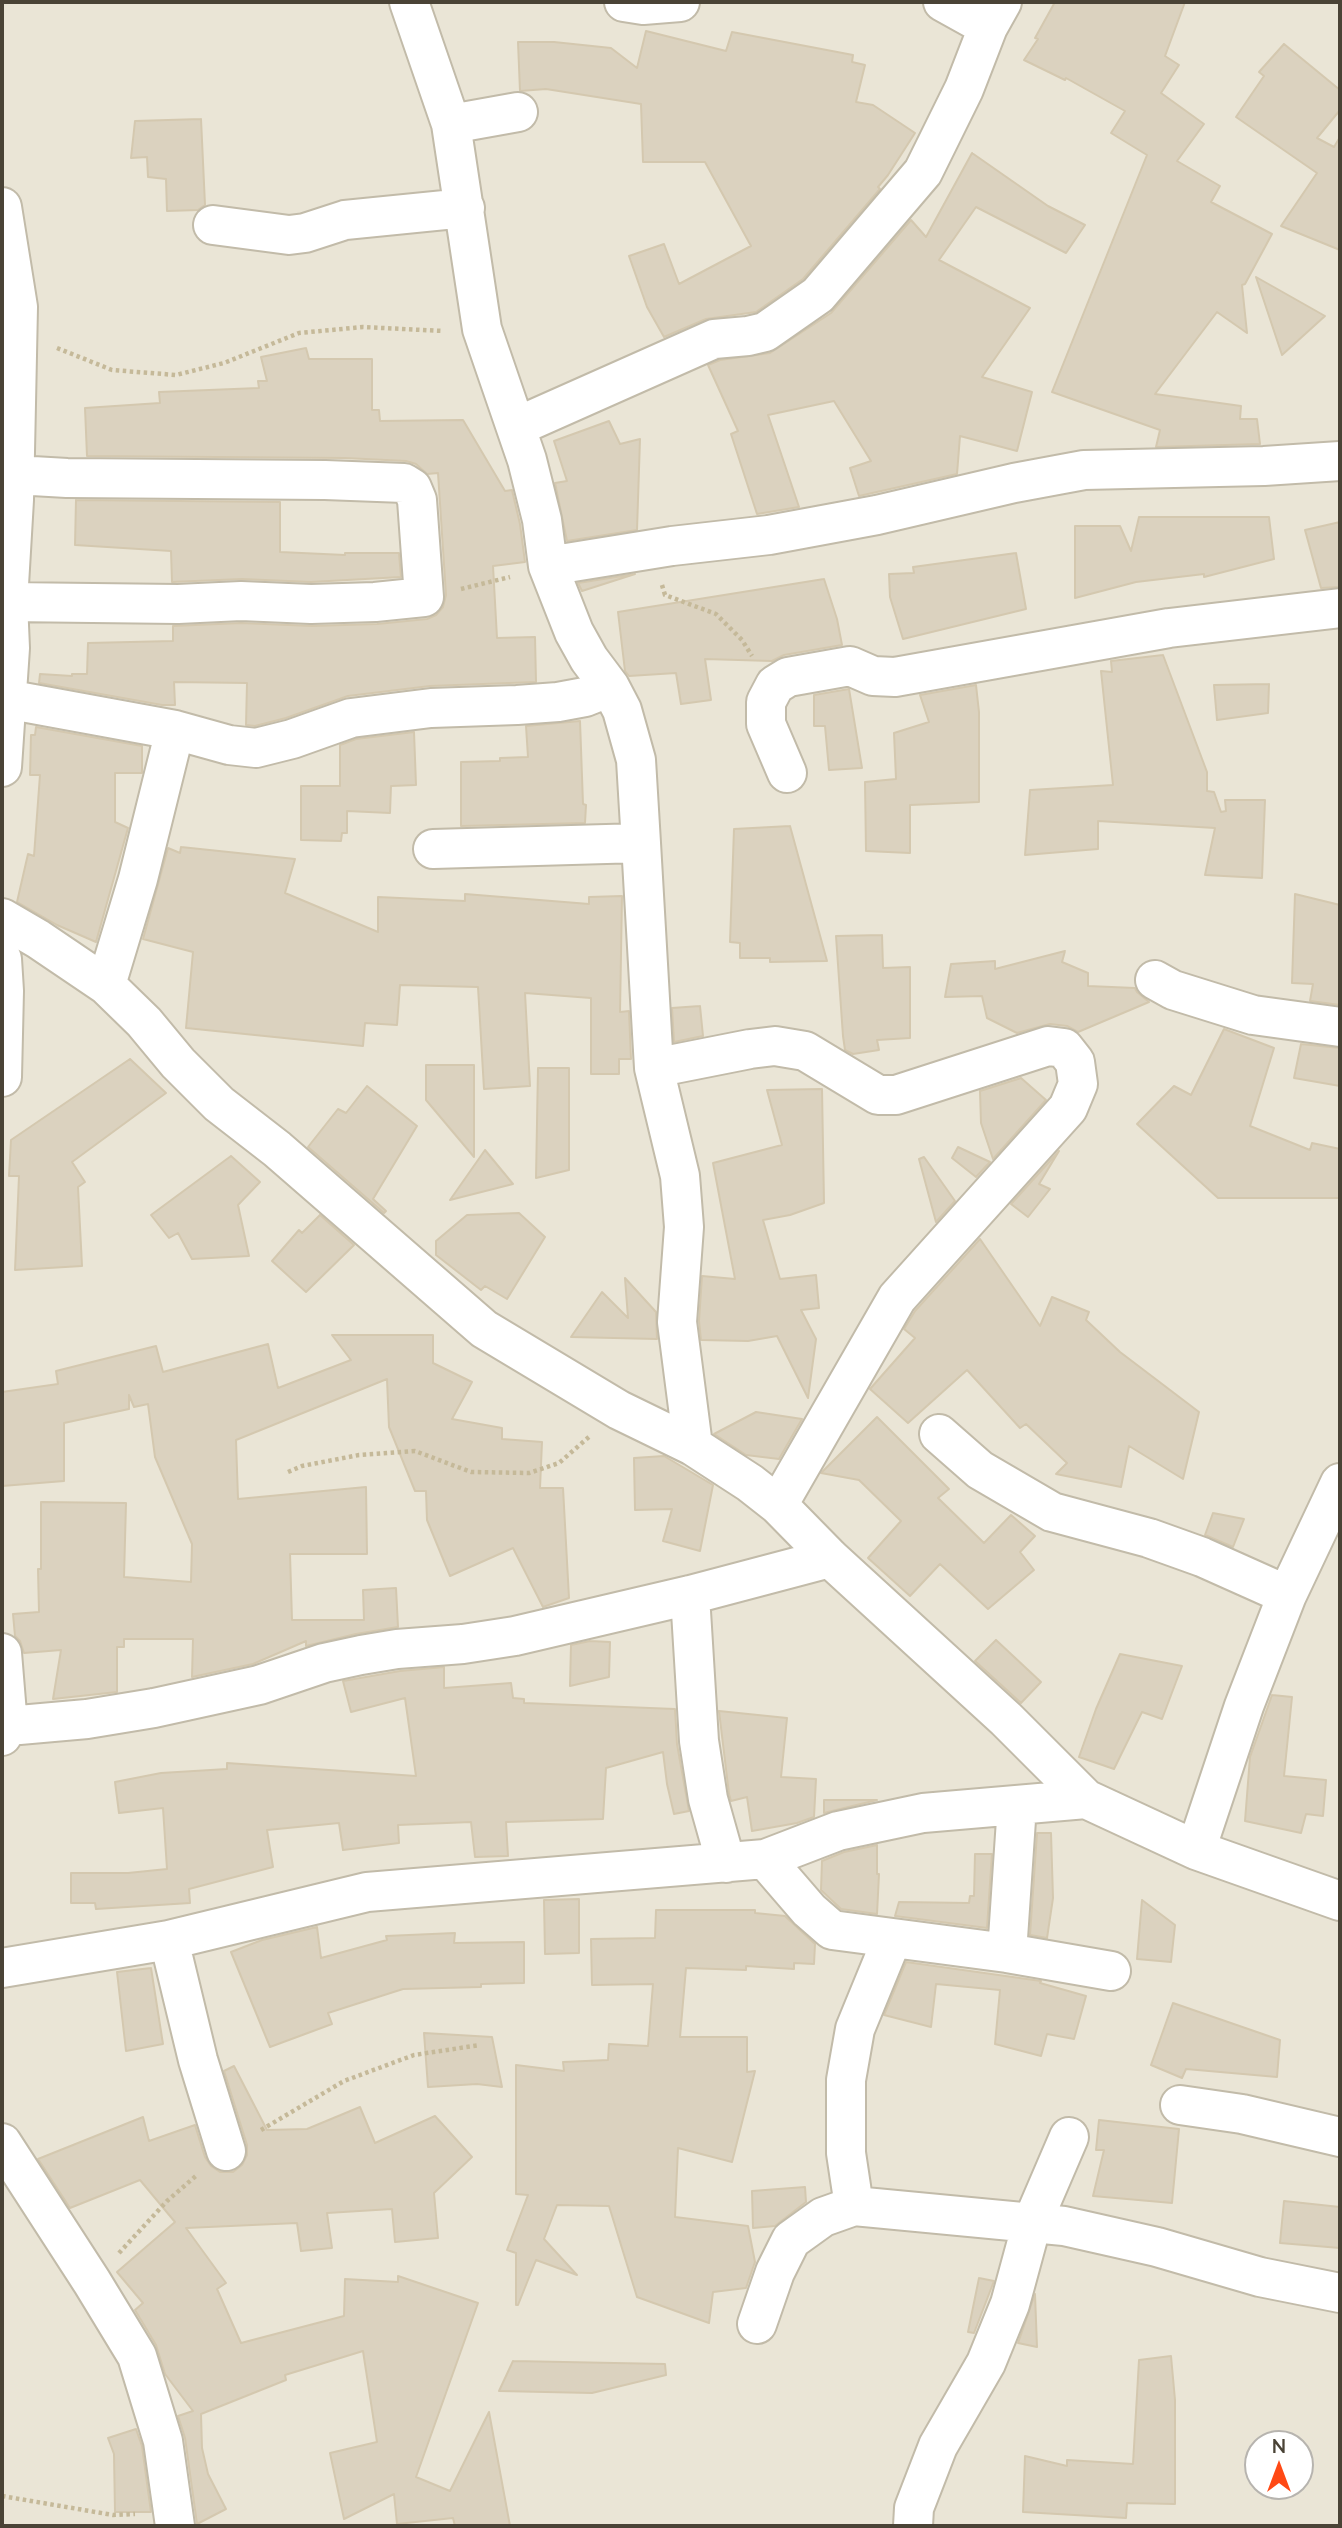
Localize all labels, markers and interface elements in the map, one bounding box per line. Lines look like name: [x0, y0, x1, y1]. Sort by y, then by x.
north arrow: [1244, 2430, 1314, 2500]
text: N: [1272, 2434, 1286, 2458]

